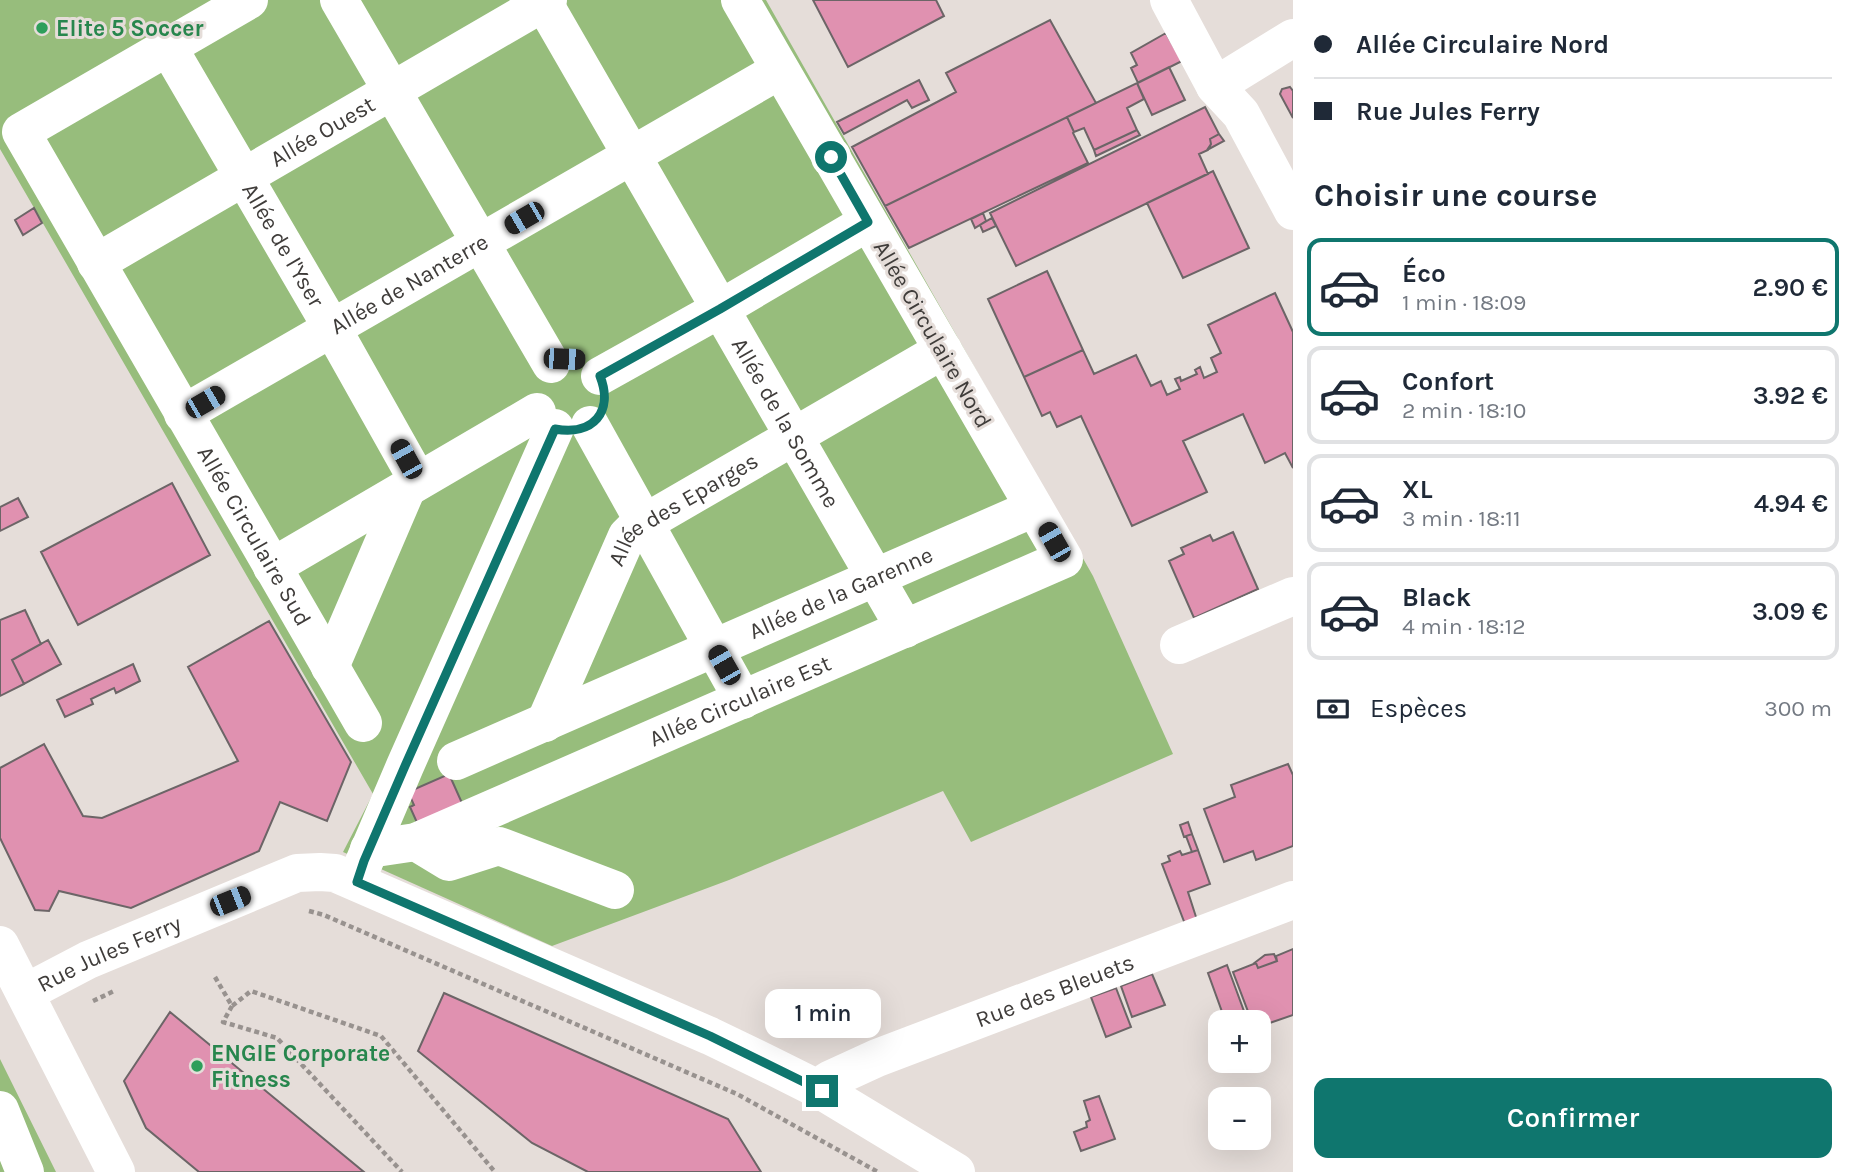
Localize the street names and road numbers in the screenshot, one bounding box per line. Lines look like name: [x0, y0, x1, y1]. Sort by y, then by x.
street label: Allée Ouest: [266, 91, 380, 173]
street label: Allée de l'Yser: [236, 178, 330, 312]
street label: Allée de Nanterre: [326, 228, 493, 340]
street label: Allée Circulaire Nord: [868, 236, 997, 433]
street label: Allée de la Somme: [726, 333, 845, 513]
street label: Allée Circulaire Sud: [192, 441, 317, 631]
street label: Allée des Eparges: [603, 447, 763, 570]
street label: Allée de la Garenne: [745, 541, 937, 645]
street label: Allée Circulaire Est: [645, 649, 835, 753]
street label: Rue Jules Ferry: [33, 910, 185, 998]
street label: Rue des Bleuets: [972, 949, 1138, 1033]

